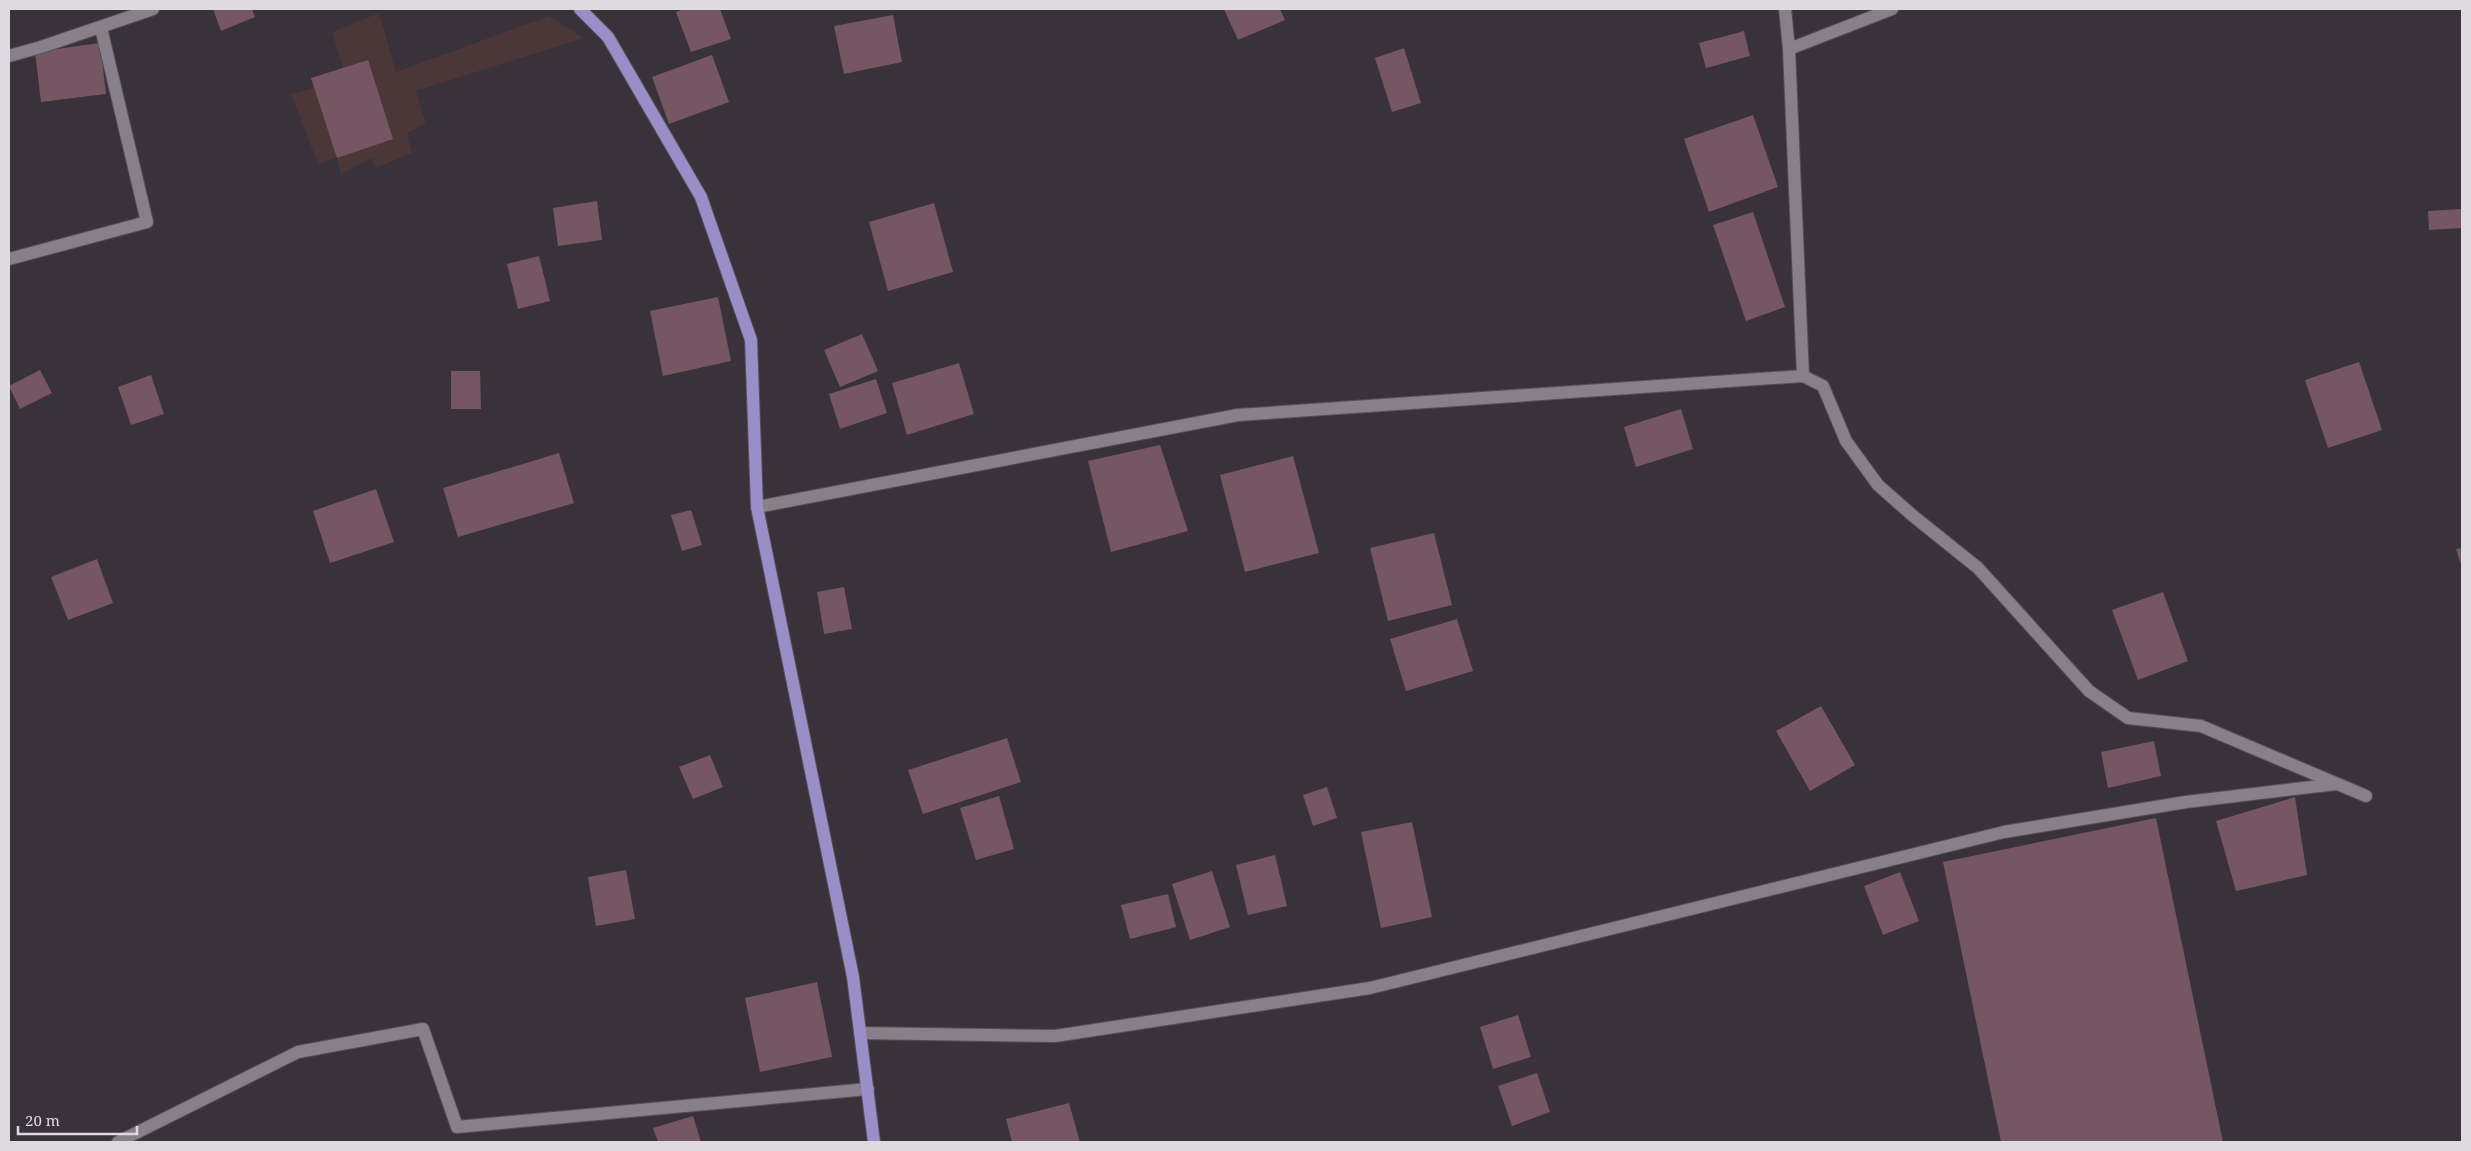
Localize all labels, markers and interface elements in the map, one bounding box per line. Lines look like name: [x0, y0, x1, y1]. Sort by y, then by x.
scale bar: [18, 1104, 136, 1136]
text: 20 m: [25, 1110, 60, 1130]

